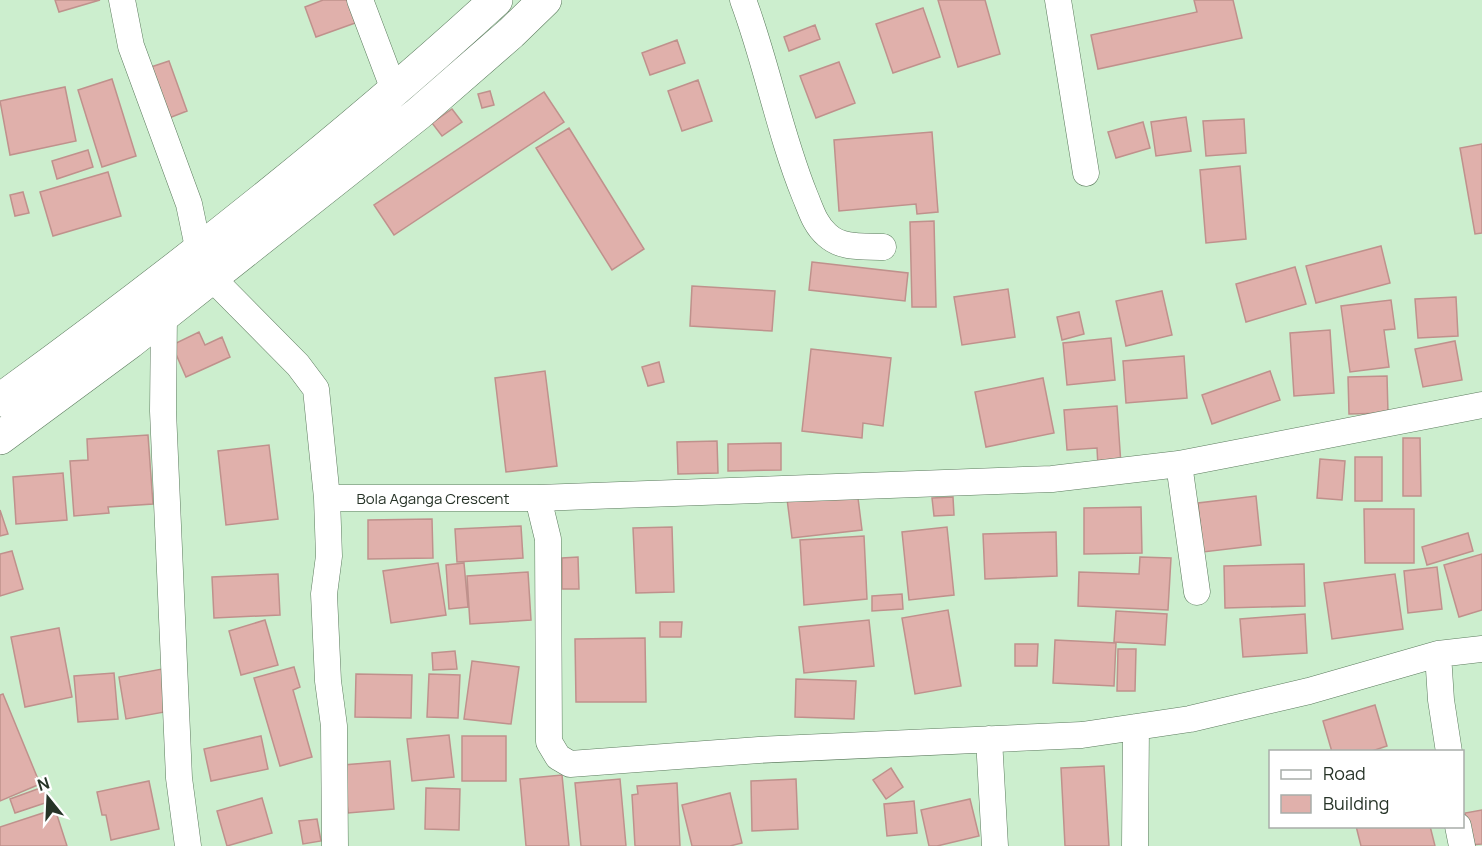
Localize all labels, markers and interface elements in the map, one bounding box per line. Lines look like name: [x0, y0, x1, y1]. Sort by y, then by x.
street label: Bola Aganga Crescent: [357, 488, 509, 509]
legend: [1269, 750, 1464, 828]
text: Road: [1323, 761, 1366, 785]
north arrow: [18, 768, 78, 828]
text: N: [34, 771, 52, 796]
text: Building: [1323, 791, 1389, 815]

